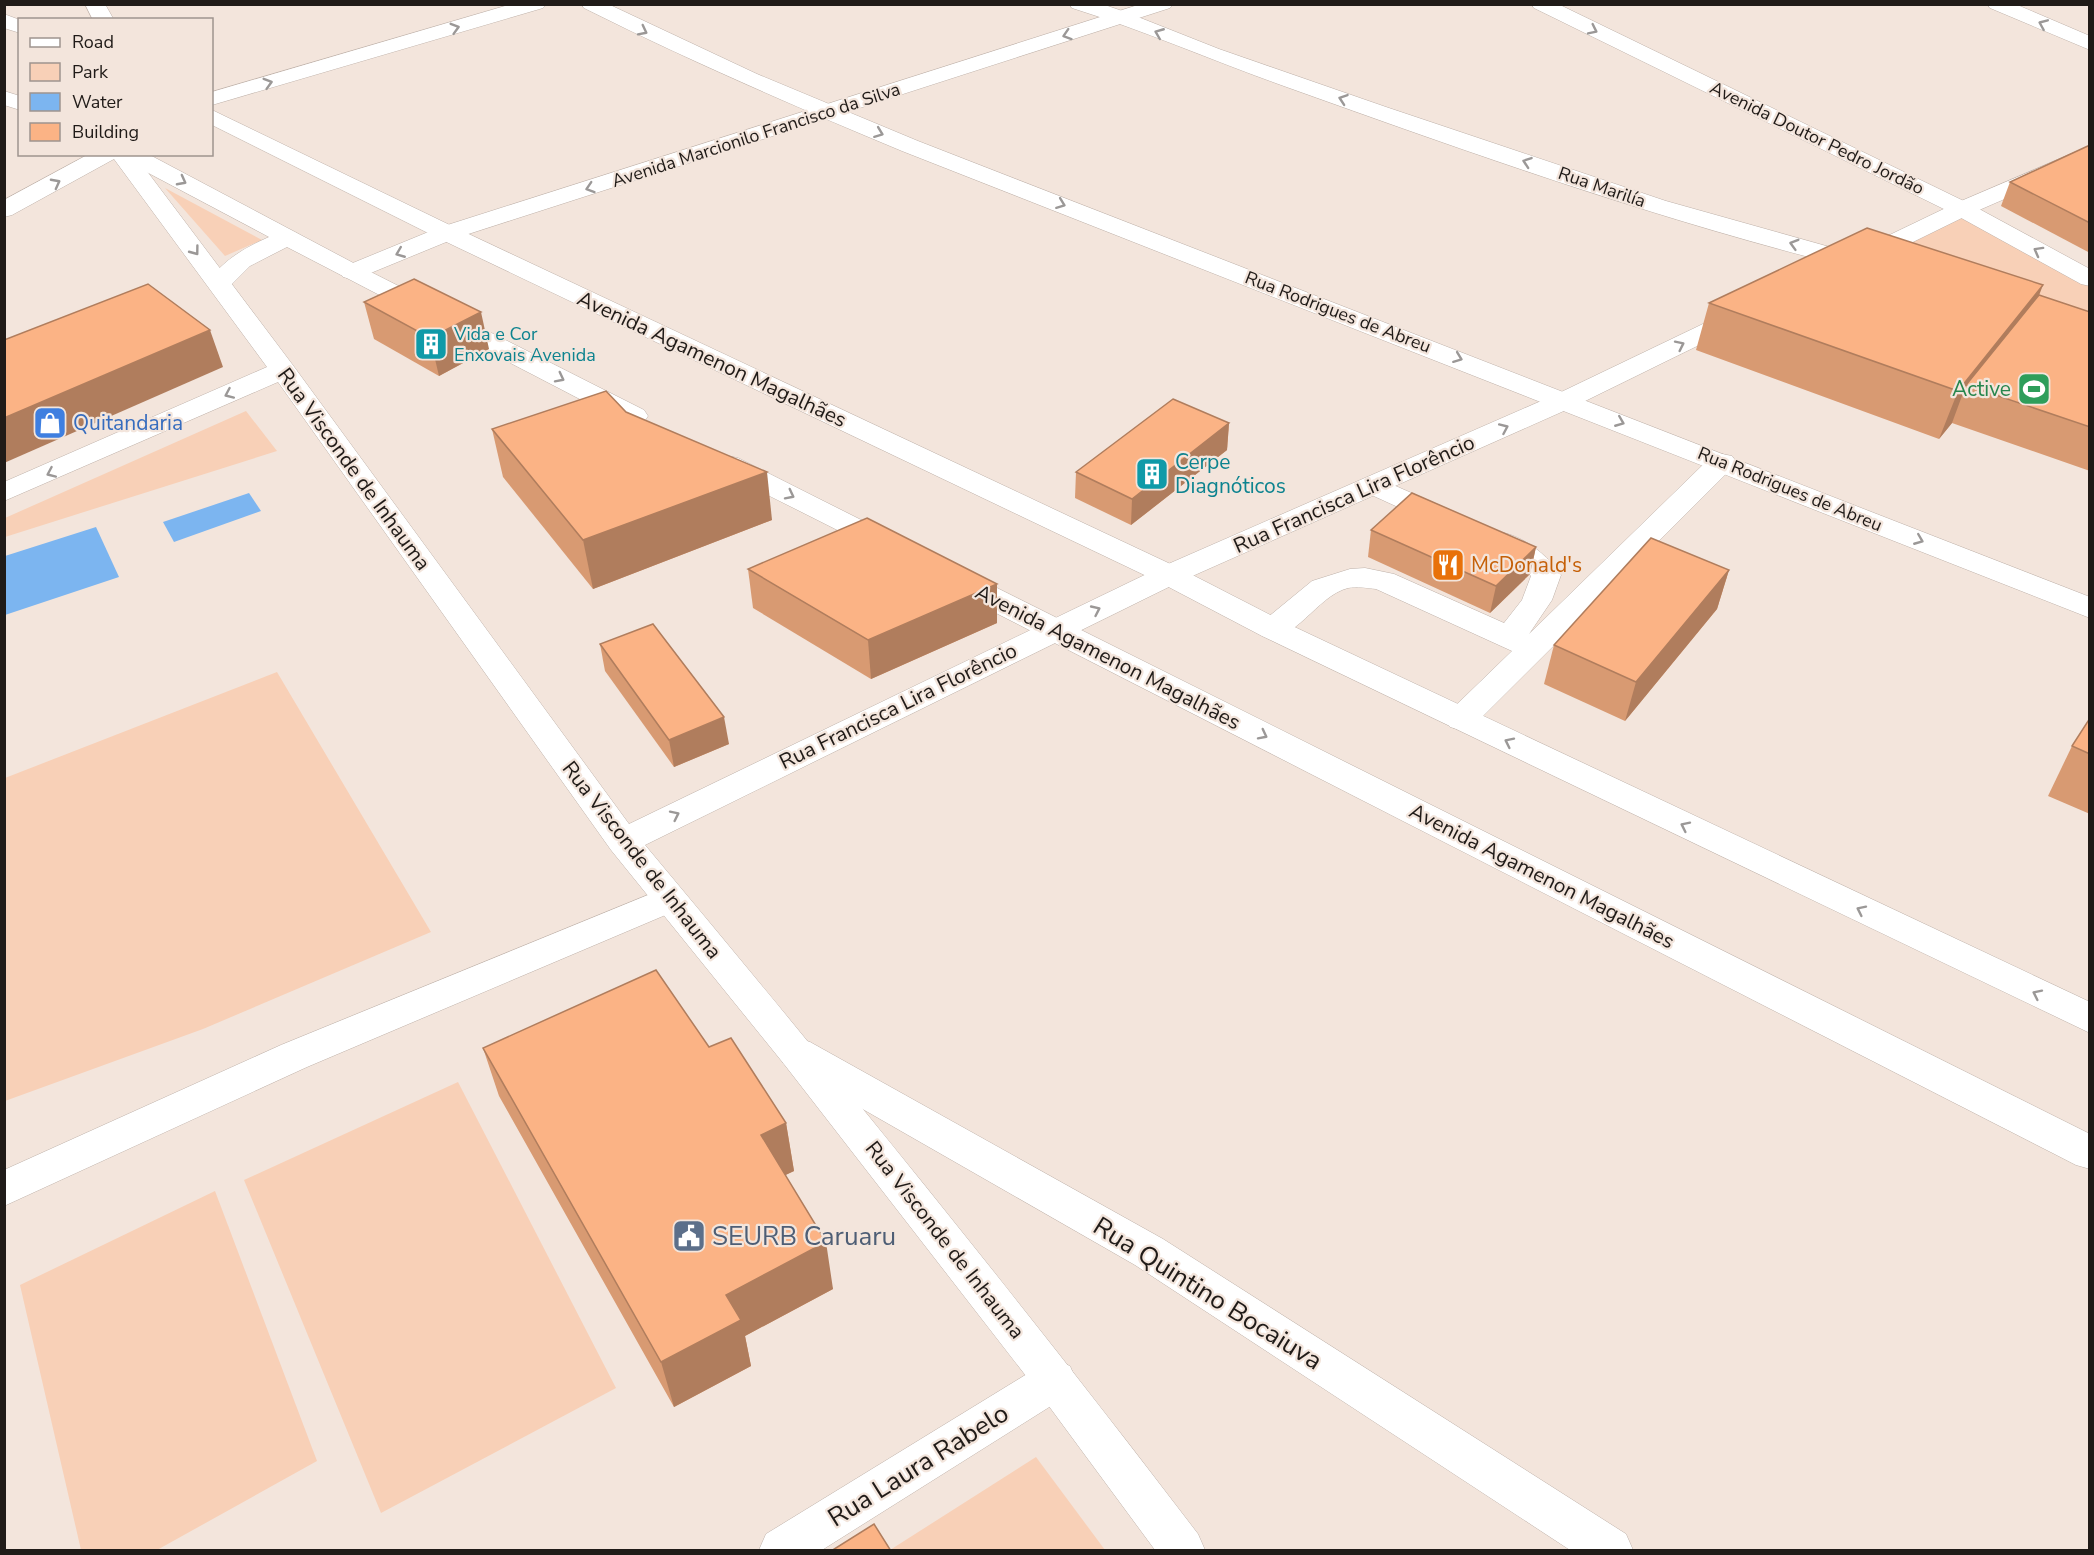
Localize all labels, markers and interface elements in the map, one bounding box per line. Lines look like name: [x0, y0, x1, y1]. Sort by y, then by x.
legend: [18, 18, 213, 156]
one-way arrow: [2038, 19, 2049, 31]
one-way arrow: [449, 23, 460, 35]
one-way arrow: [1587, 23, 1598, 34]
one-way arrow: [636, 24, 647, 35]
one-way arrow: [1155, 27, 1165, 40]
one-way arrow: [1062, 28, 1073, 40]
text: Road: [72, 30, 114, 54]
text: Park: [72, 60, 109, 84]
street label: Avenida Doutor Pedro Jordão: [1706, 76, 1928, 200]
street label: Avenida Marcionilo Francisco da Silva: [609, 77, 903, 193]
one-way arrow: [262, 78, 273, 90]
text: Water: [72, 90, 123, 114]
one-way arrow: [1338, 94, 1349, 107]
text: Building: [72, 120, 139, 144]
one-way arrow: [874, 126, 884, 139]
one-way arrow: [1522, 156, 1533, 169]
street label: Rua Marilía: [1555, 161, 1649, 213]
one-way arrow: [176, 174, 186, 185]
one-way arrow: [50, 179, 60, 190]
one-way arrow: [585, 181, 596, 193]
one-way arrow: [1055, 197, 1066, 209]
one-way arrow: [1789, 239, 1800, 251]
one-way arrow: [187, 245, 198, 256]
one-way arrow: [395, 246, 406, 258]
one-way arrow: [2034, 246, 2044, 258]
street label: Rua Rodrigues de Abreu: [1242, 265, 1434, 359]
street label: Avenida Agamenon Magalhães: [573, 284, 851, 434]
place label: Vida e Cor Enxovais Avenida: [453, 322, 596, 367]
building icon: Vida e Cor Enxovais Avenida: [413, 326, 449, 362]
one-way arrow: [1674, 340, 1685, 352]
one-way arrow: [1452, 351, 1463, 364]
street label: Rua Visconde de Inhauma: [271, 362, 437, 576]
one-way arrow: [553, 371, 564, 382]
sports icon: Active: [2016, 371, 2052, 407]
place label: Active: [1952, 375, 2011, 403]
one-way arrow: [225, 386, 236, 398]
shop icon: Quitandaria: [32, 405, 68, 441]
place label: Quitandaria: [73, 409, 183, 437]
one-way arrow: [1614, 415, 1625, 427]
one-way arrow: [1497, 423, 1508, 435]
street label: Rua Francisca Lira Florêncio: [1229, 428, 1479, 560]
street label: Rua Rodrigues de Abreu: [1694, 441, 1886, 537]
place label: Cerpe Diagnóticos: [1175, 448, 1286, 500]
building icon: Cerpe Diagnóticos: [1134, 456, 1170, 492]
one-way arrow: [46, 465, 57, 477]
one-way arrow: [783, 488, 794, 499]
one-way arrow: [1913, 533, 1923, 546]
restaurant icon: McDonald's: [1430, 547, 1466, 583]
place label: McDonald's: [1471, 551, 1582, 579]
street label: Avenida Agamenon Magalhães: [971, 578, 1245, 736]
one-way arrow: [1089, 606, 1100, 618]
street label: Rua Francisca Lira Florêncio: [774, 636, 1022, 776]
one-way arrow: [1257, 728, 1268, 740]
one-way arrow: [1504, 737, 1515, 749]
street label: Rua Visconde de Inhauma: [556, 755, 728, 965]
street label: Avenida Agamenon Magalhães: [1405, 797, 1679, 955]
one-way arrow: [669, 811, 680, 823]
one-way arrow: [1680, 821, 1691, 833]
one-way arrow: [1856, 905, 1867, 917]
one-way arrow: [2032, 989, 2043, 1001]
street label: Rua Visconde de Inhauma: [859, 1135, 1031, 1345]
street label: Rua Quintino Bocaiuva: [1086, 1209, 1329, 1378]
public building icon: SEURB Caruaru: [671, 1218, 707, 1254]
place label: SEURB Caruaru: [712, 1219, 896, 1254]
street label: Rua Laura Rabelo: [821, 1396, 1015, 1535]

